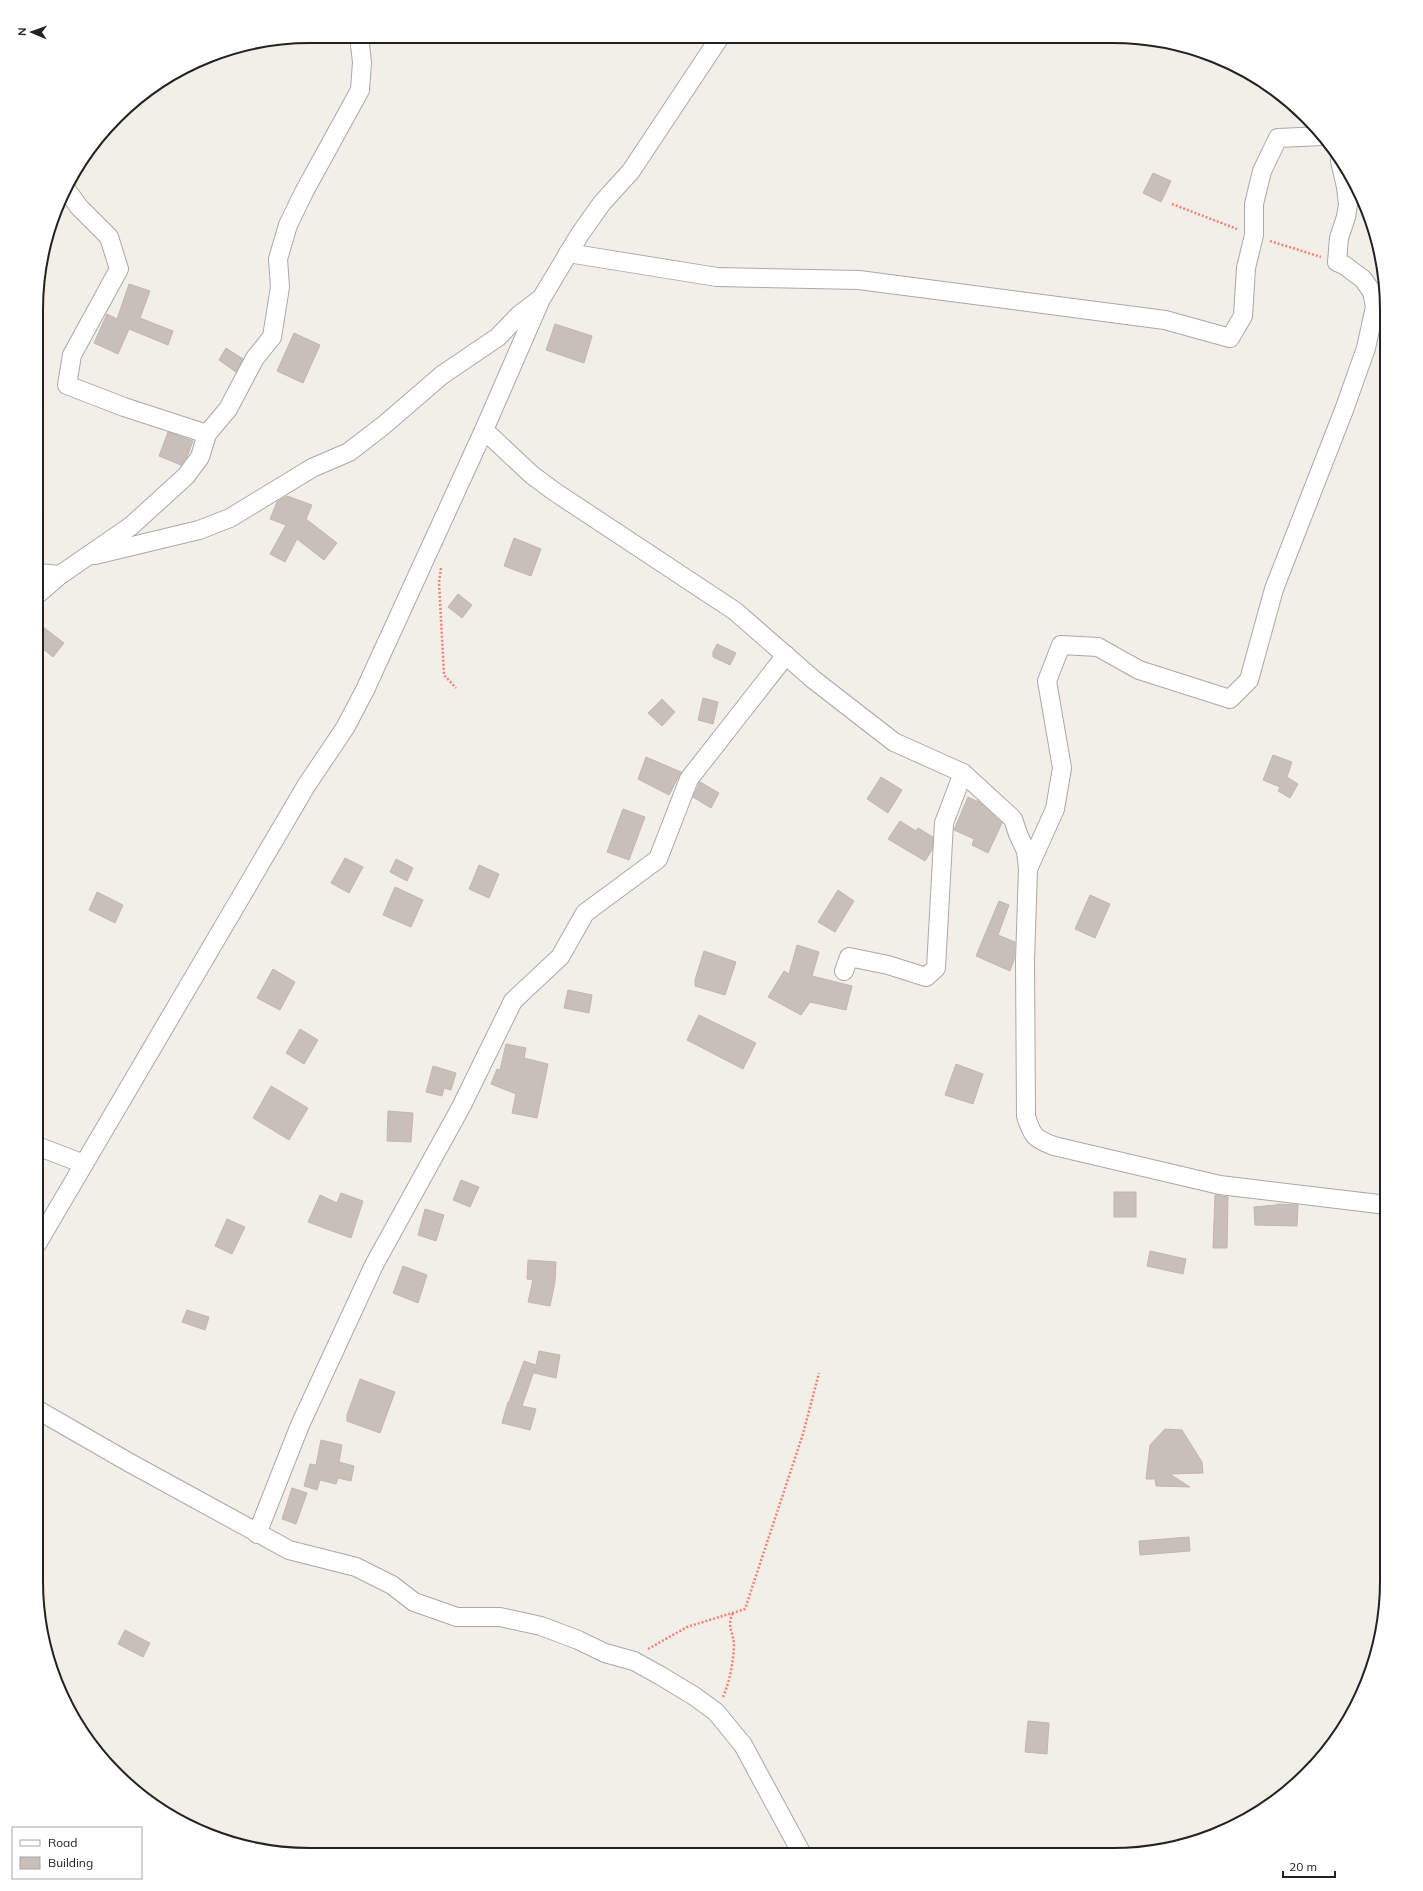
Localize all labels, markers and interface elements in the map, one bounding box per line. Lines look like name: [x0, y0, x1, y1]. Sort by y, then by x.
north arrow: [12, 12, 52, 52]
text: N: [15, 27, 29, 36]
legend: [12, 1827, 142, 1879]
text: Road: [48, 1835, 77, 1850]
scale bar: [1283, 1853, 1335, 1879]
text: Building: [48, 1855, 93, 1870]
text: 20 m: [1289, 1859, 1317, 1874]

